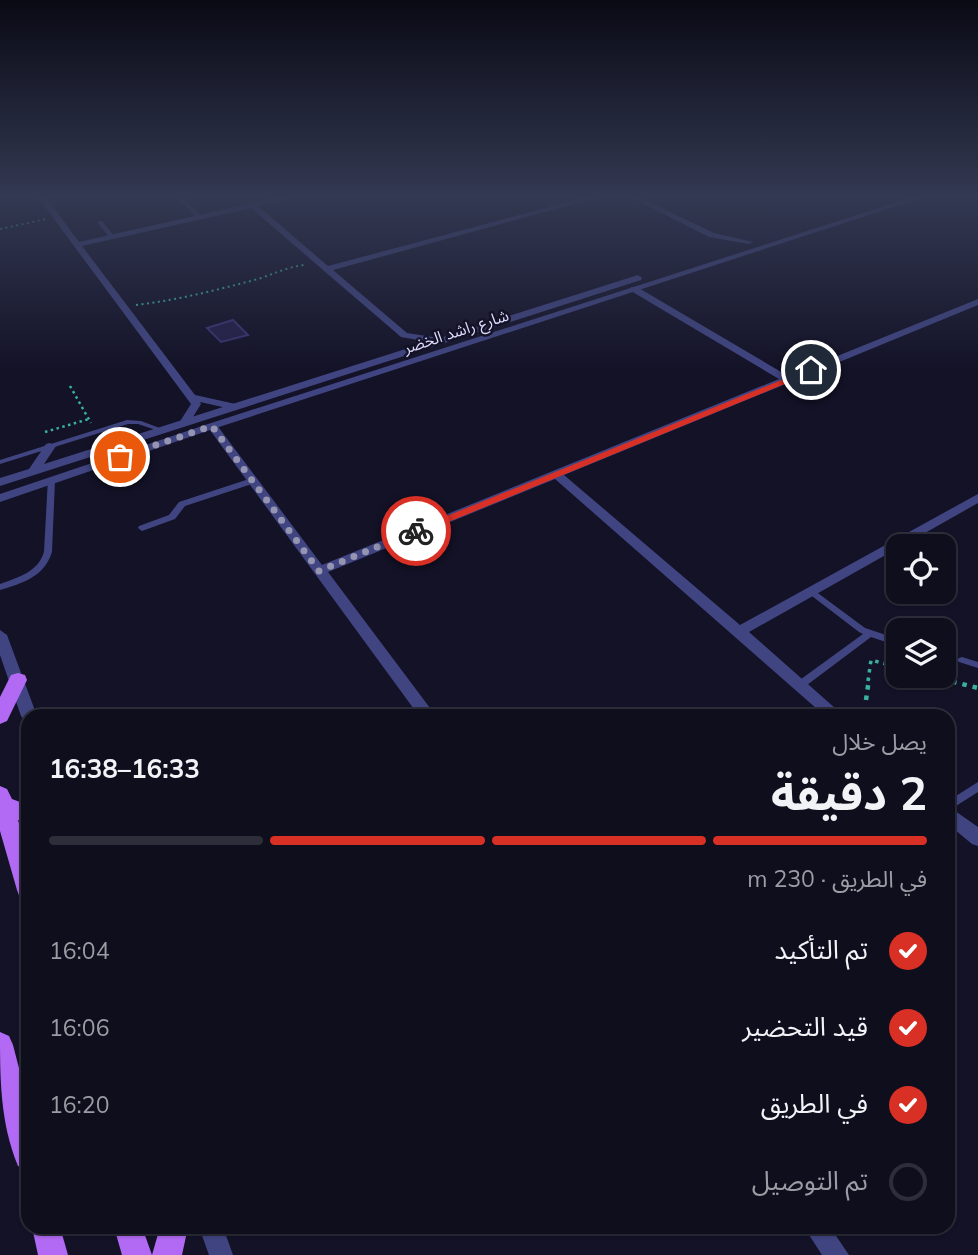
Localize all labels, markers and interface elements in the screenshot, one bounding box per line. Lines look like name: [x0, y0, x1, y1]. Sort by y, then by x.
street label: شارع راشد الخضر: [400, 305, 512, 361]
pin: [781, 340, 841, 400]
icon: home: [792, 351, 830, 389]
pin: [90, 427, 150, 487]
icon: bag: [101, 438, 139, 476]
courier: [381, 496, 451, 566]
icon: bike: [397, 512, 435, 550]
map controls: [886, 534, 956, 688]
button: locate: [886, 534, 956, 604]
button: layers: [886, 618, 956, 688]
text: يصل خلال: [832, 727, 927, 756]
text: 16:33–16:38: [49, 752, 200, 785]
text: 2 دقيقة: [771, 764, 927, 822]
text: في الطريق · 230 m: [747, 864, 927, 893]
icon: check: [889, 932, 927, 970]
text: تم التأكيد: [774, 933, 868, 966]
text: 16:04: [49, 936, 109, 965]
icon: check: [889, 1009, 927, 1047]
text: قيد التحضير: [742, 1010, 868, 1043]
text: 16:06: [49, 1013, 109, 1042]
icon: check: [889, 1086, 927, 1124]
text: في الطريق: [761, 1087, 868, 1120]
text: 16:20: [49, 1090, 109, 1119]
text: تم التوصيل: [752, 1164, 868, 1197]

